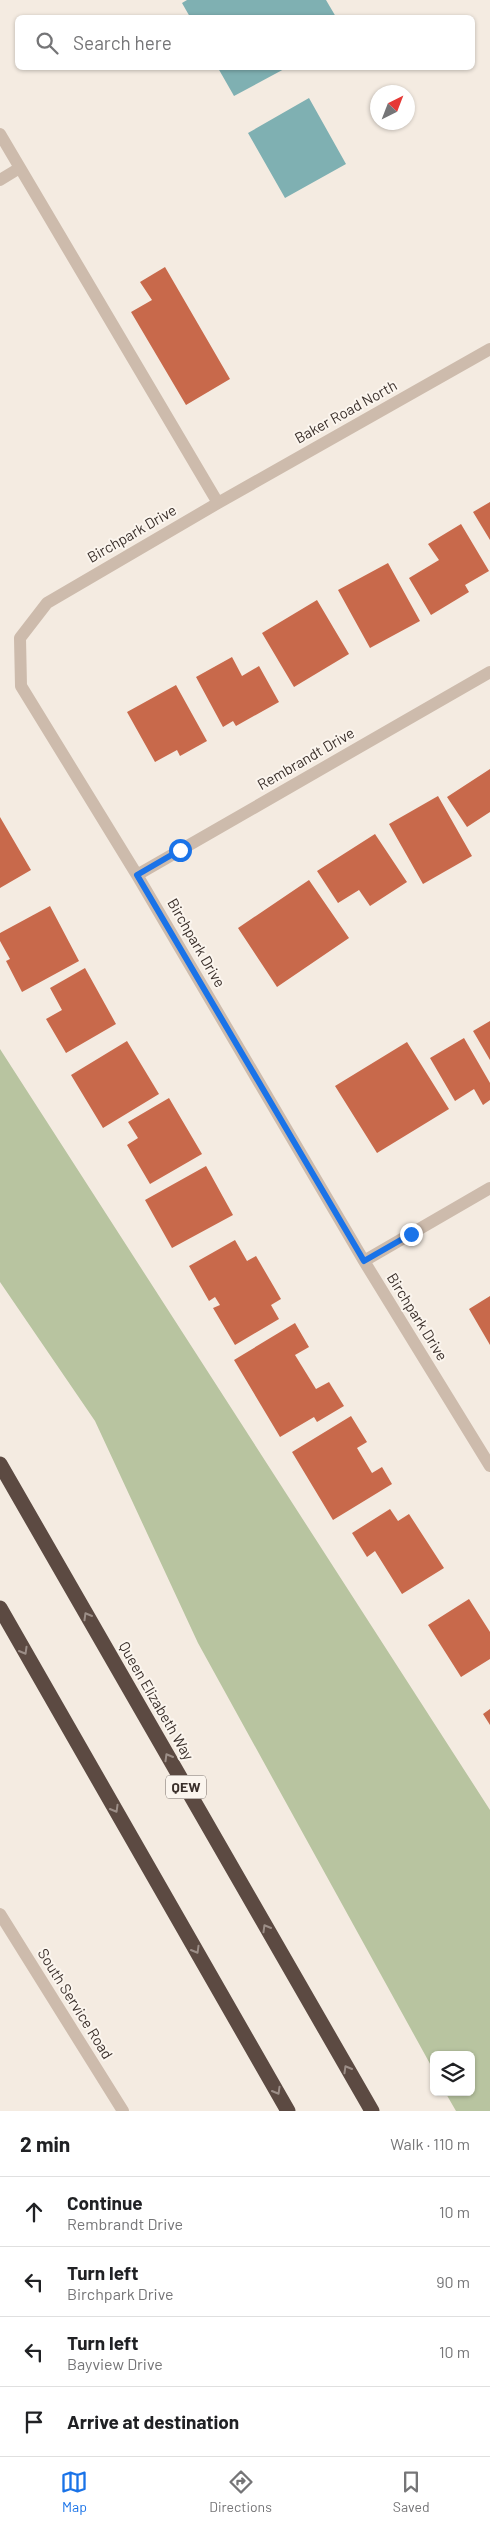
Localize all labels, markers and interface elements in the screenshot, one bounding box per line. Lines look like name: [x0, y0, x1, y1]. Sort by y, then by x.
search box: [15, 15, 475, 70]
icon: search: [33, 29, 61, 57]
text: Search here: [73, 31, 172, 54]
north arrow: [370, 85, 415, 130]
street label: Baker Road North: [291, 376, 400, 447]
street label: Birchpark Drive: [84, 500, 179, 566]
street label: Rembrandt Drive: [254, 723, 357, 793]
route start: [169, 839, 192, 862]
street label: Birchpark Drive: [164, 895, 230, 990]
route end: [400, 1223, 423, 1246]
street label: Birchpark Drive: [384, 1269, 452, 1364]
one-way arrow: [83, 1612, 93, 1621]
street label: Queen Elizabeth Way: [116, 1638, 198, 1763]
one-way arrow: [18, 1645, 28, 1654]
one-way arrow: [164, 1753, 174, 1762]
road number: QEW: [166, 1775, 206, 1798]
one-way arrow: [108, 1803, 118, 1812]
one-way arrow: [263, 1924, 273, 1933]
one-way arrow: [189, 1944, 199, 1953]
street label: South Service Road: [35, 1945, 117, 2062]
map controls: [430, 2051, 475, 2096]
button: layers: [430, 2051, 475, 2096]
one-way arrow: [344, 2065, 354, 2074]
one-way arrow: [270, 2085, 280, 2094]
text: 2 min: [20, 2131, 70, 2156]
text: Walk · 110 m: [390, 2134, 470, 2153]
text: Continue: [67, 2191, 143, 2214]
icon: ahead: [20, 2198, 48, 2226]
text: 10 m: [439, 2202, 470, 2221]
text: Rembrandt Drive: [67, 2214, 183, 2233]
text: Turn left: [67, 2261, 138, 2284]
icon: left: [20, 2268, 48, 2296]
text: 90 m: [436, 2272, 470, 2291]
text: Birchpark Drive: [67, 2284, 174, 2303]
text: Turn left: [67, 2331, 138, 2354]
icon: left: [20, 2338, 48, 2366]
text: 10 m: [439, 2342, 470, 2361]
text: Bayview Drive: [67, 2354, 163, 2373]
icon: arrive: [20, 2408, 48, 2436]
text: Arrive at destination: [67, 2410, 239, 2433]
tab: Map: [60, 2468, 88, 2515]
tab: Directions: [209, 2468, 272, 2515]
tab: Saved: [393, 2468, 430, 2515]

